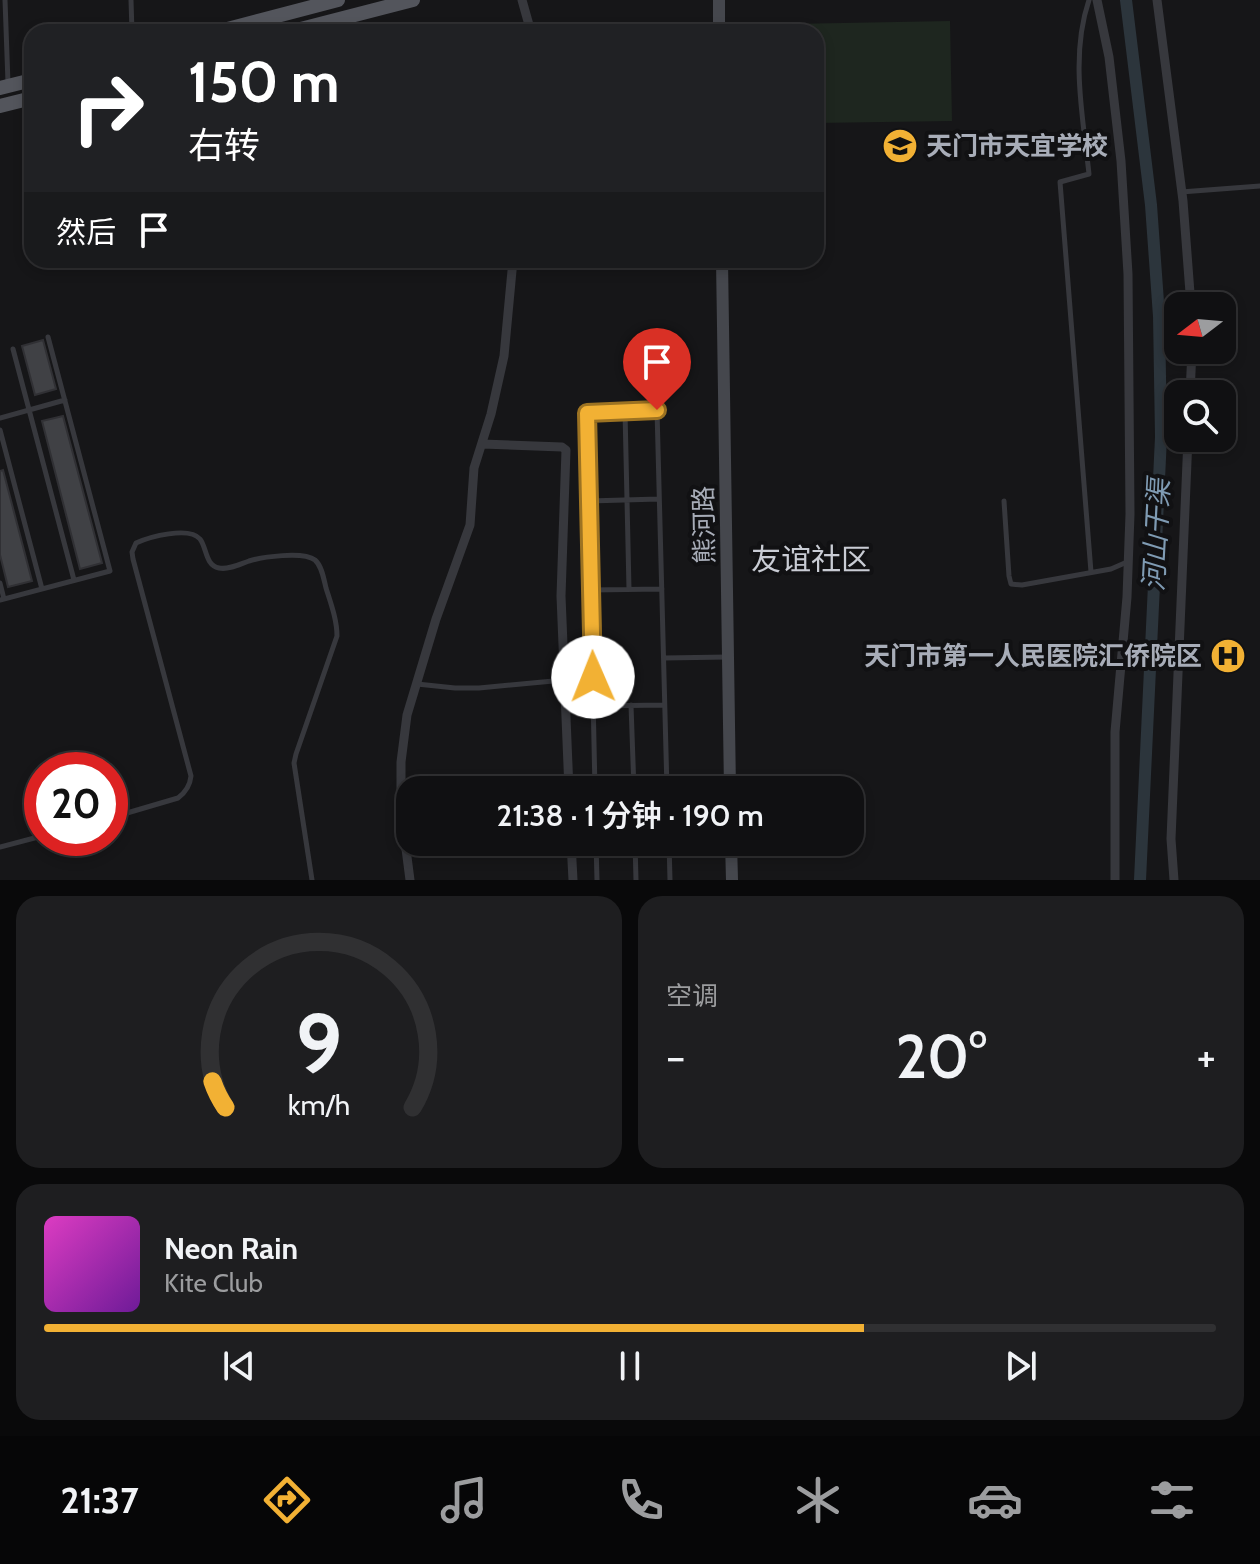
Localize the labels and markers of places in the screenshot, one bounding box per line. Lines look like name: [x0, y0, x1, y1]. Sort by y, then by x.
school or university icon: 天门市天宜学校: [881, 127, 919, 165]
place label: 天门市天宜学校: [926, 130, 1108, 162]
pin: [623, 328, 691, 410]
hospital icon: 天门市第一人民医院汇侨院区: [1209, 637, 1247, 675]
place label: 天门市第一人民医院汇侨院区: [864, 640, 1202, 672]

